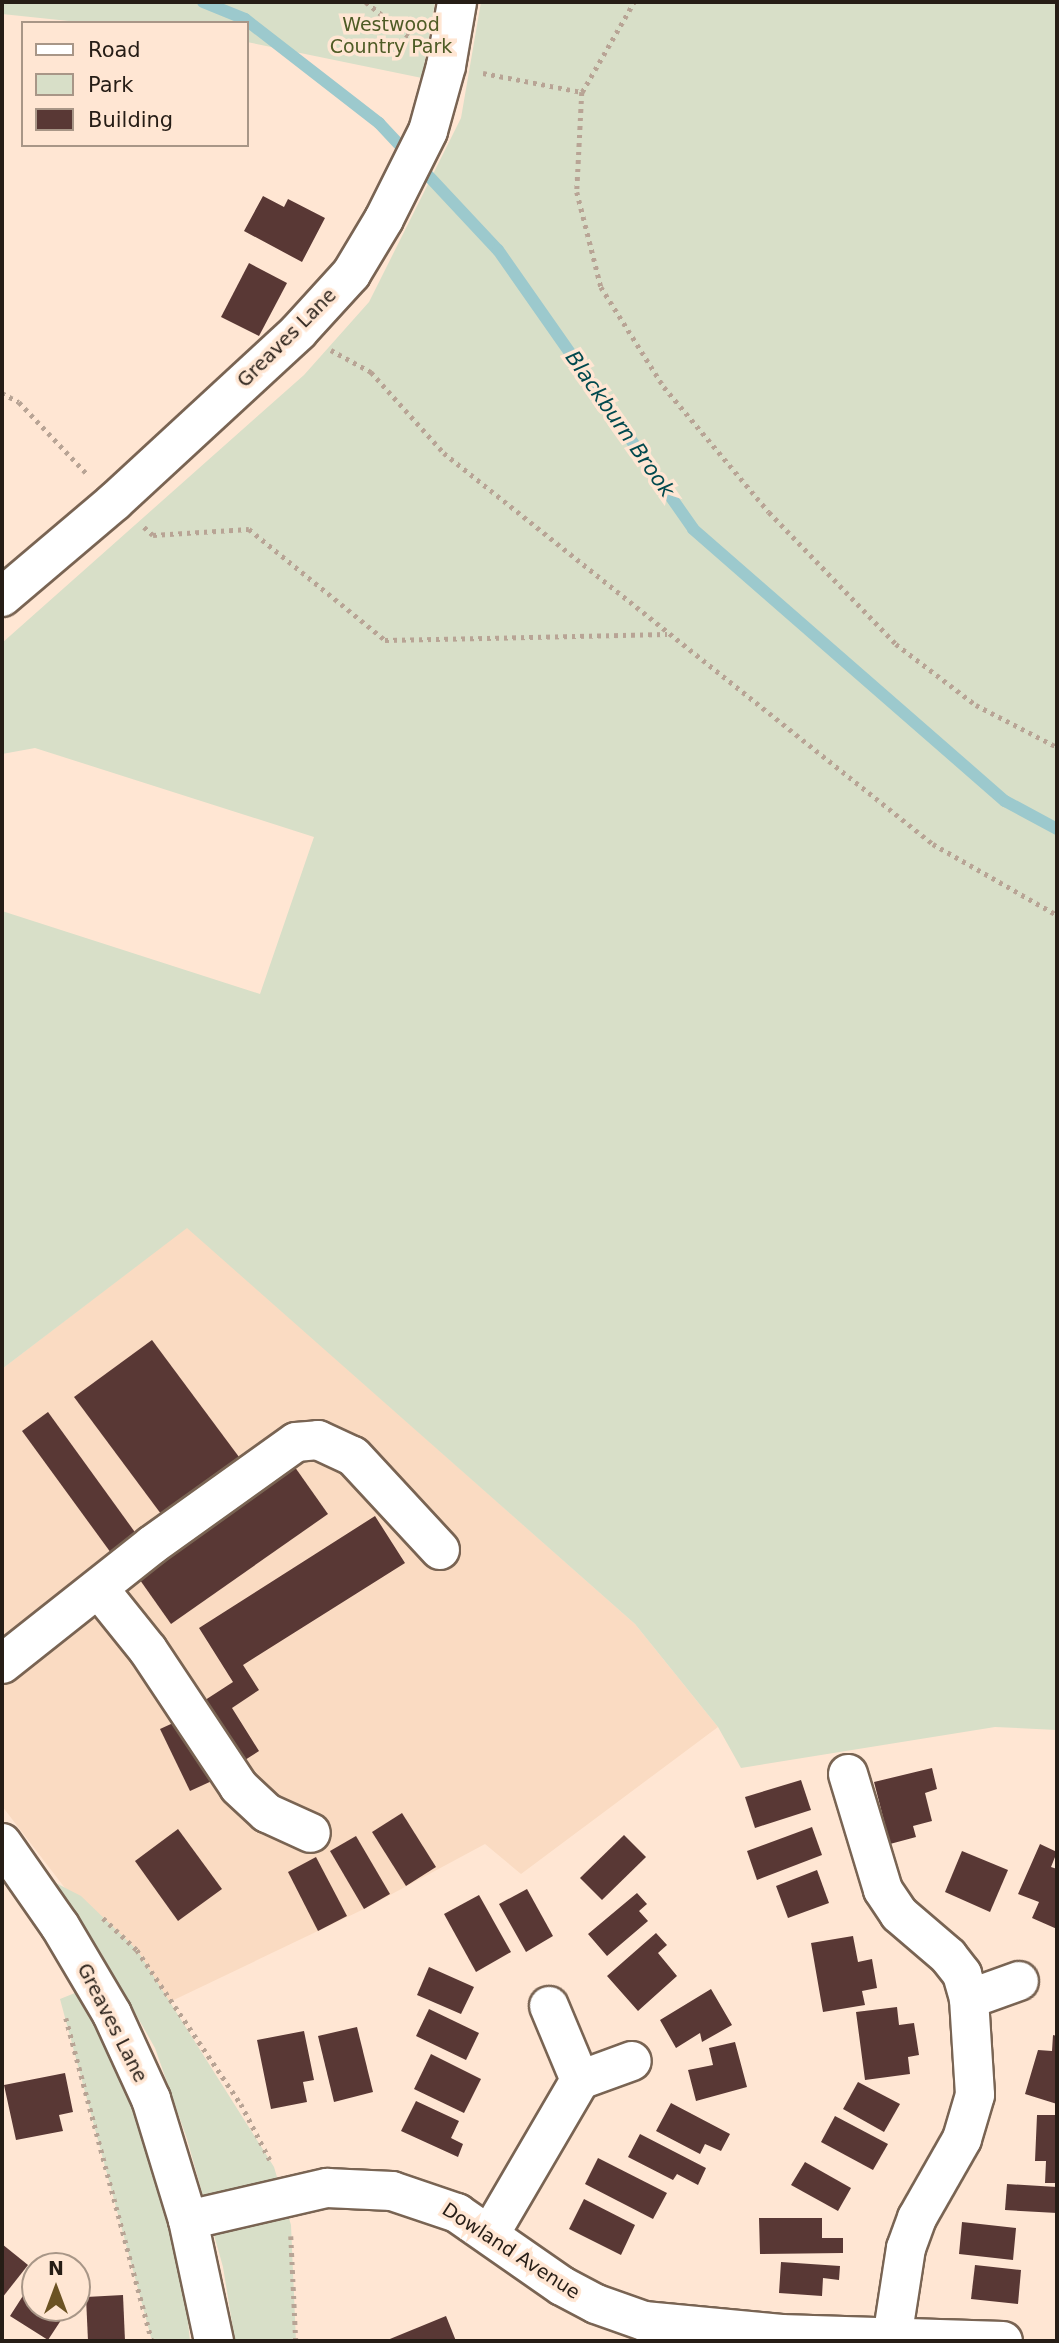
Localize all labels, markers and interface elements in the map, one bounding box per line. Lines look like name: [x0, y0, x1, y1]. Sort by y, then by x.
park label: Westwood Country Park: [330, 14, 452, 58]
legend: [21, 21, 248, 147]
text: Road: [88, 38, 141, 62]
text: Park: [88, 73, 133, 97]
text: Building: [88, 108, 173, 132]
street label: Greaves Lane: [233, 284, 341, 392]
water label: Blackburn Brook: [560, 346, 680, 502]
street label: Greaves Lane: [72, 1960, 152, 2086]
street label: Dowland Avenue: [438, 2198, 584, 2304]
north arrow: [21, 2252, 91, 2322]
text: N: [48, 2257, 64, 2279]

